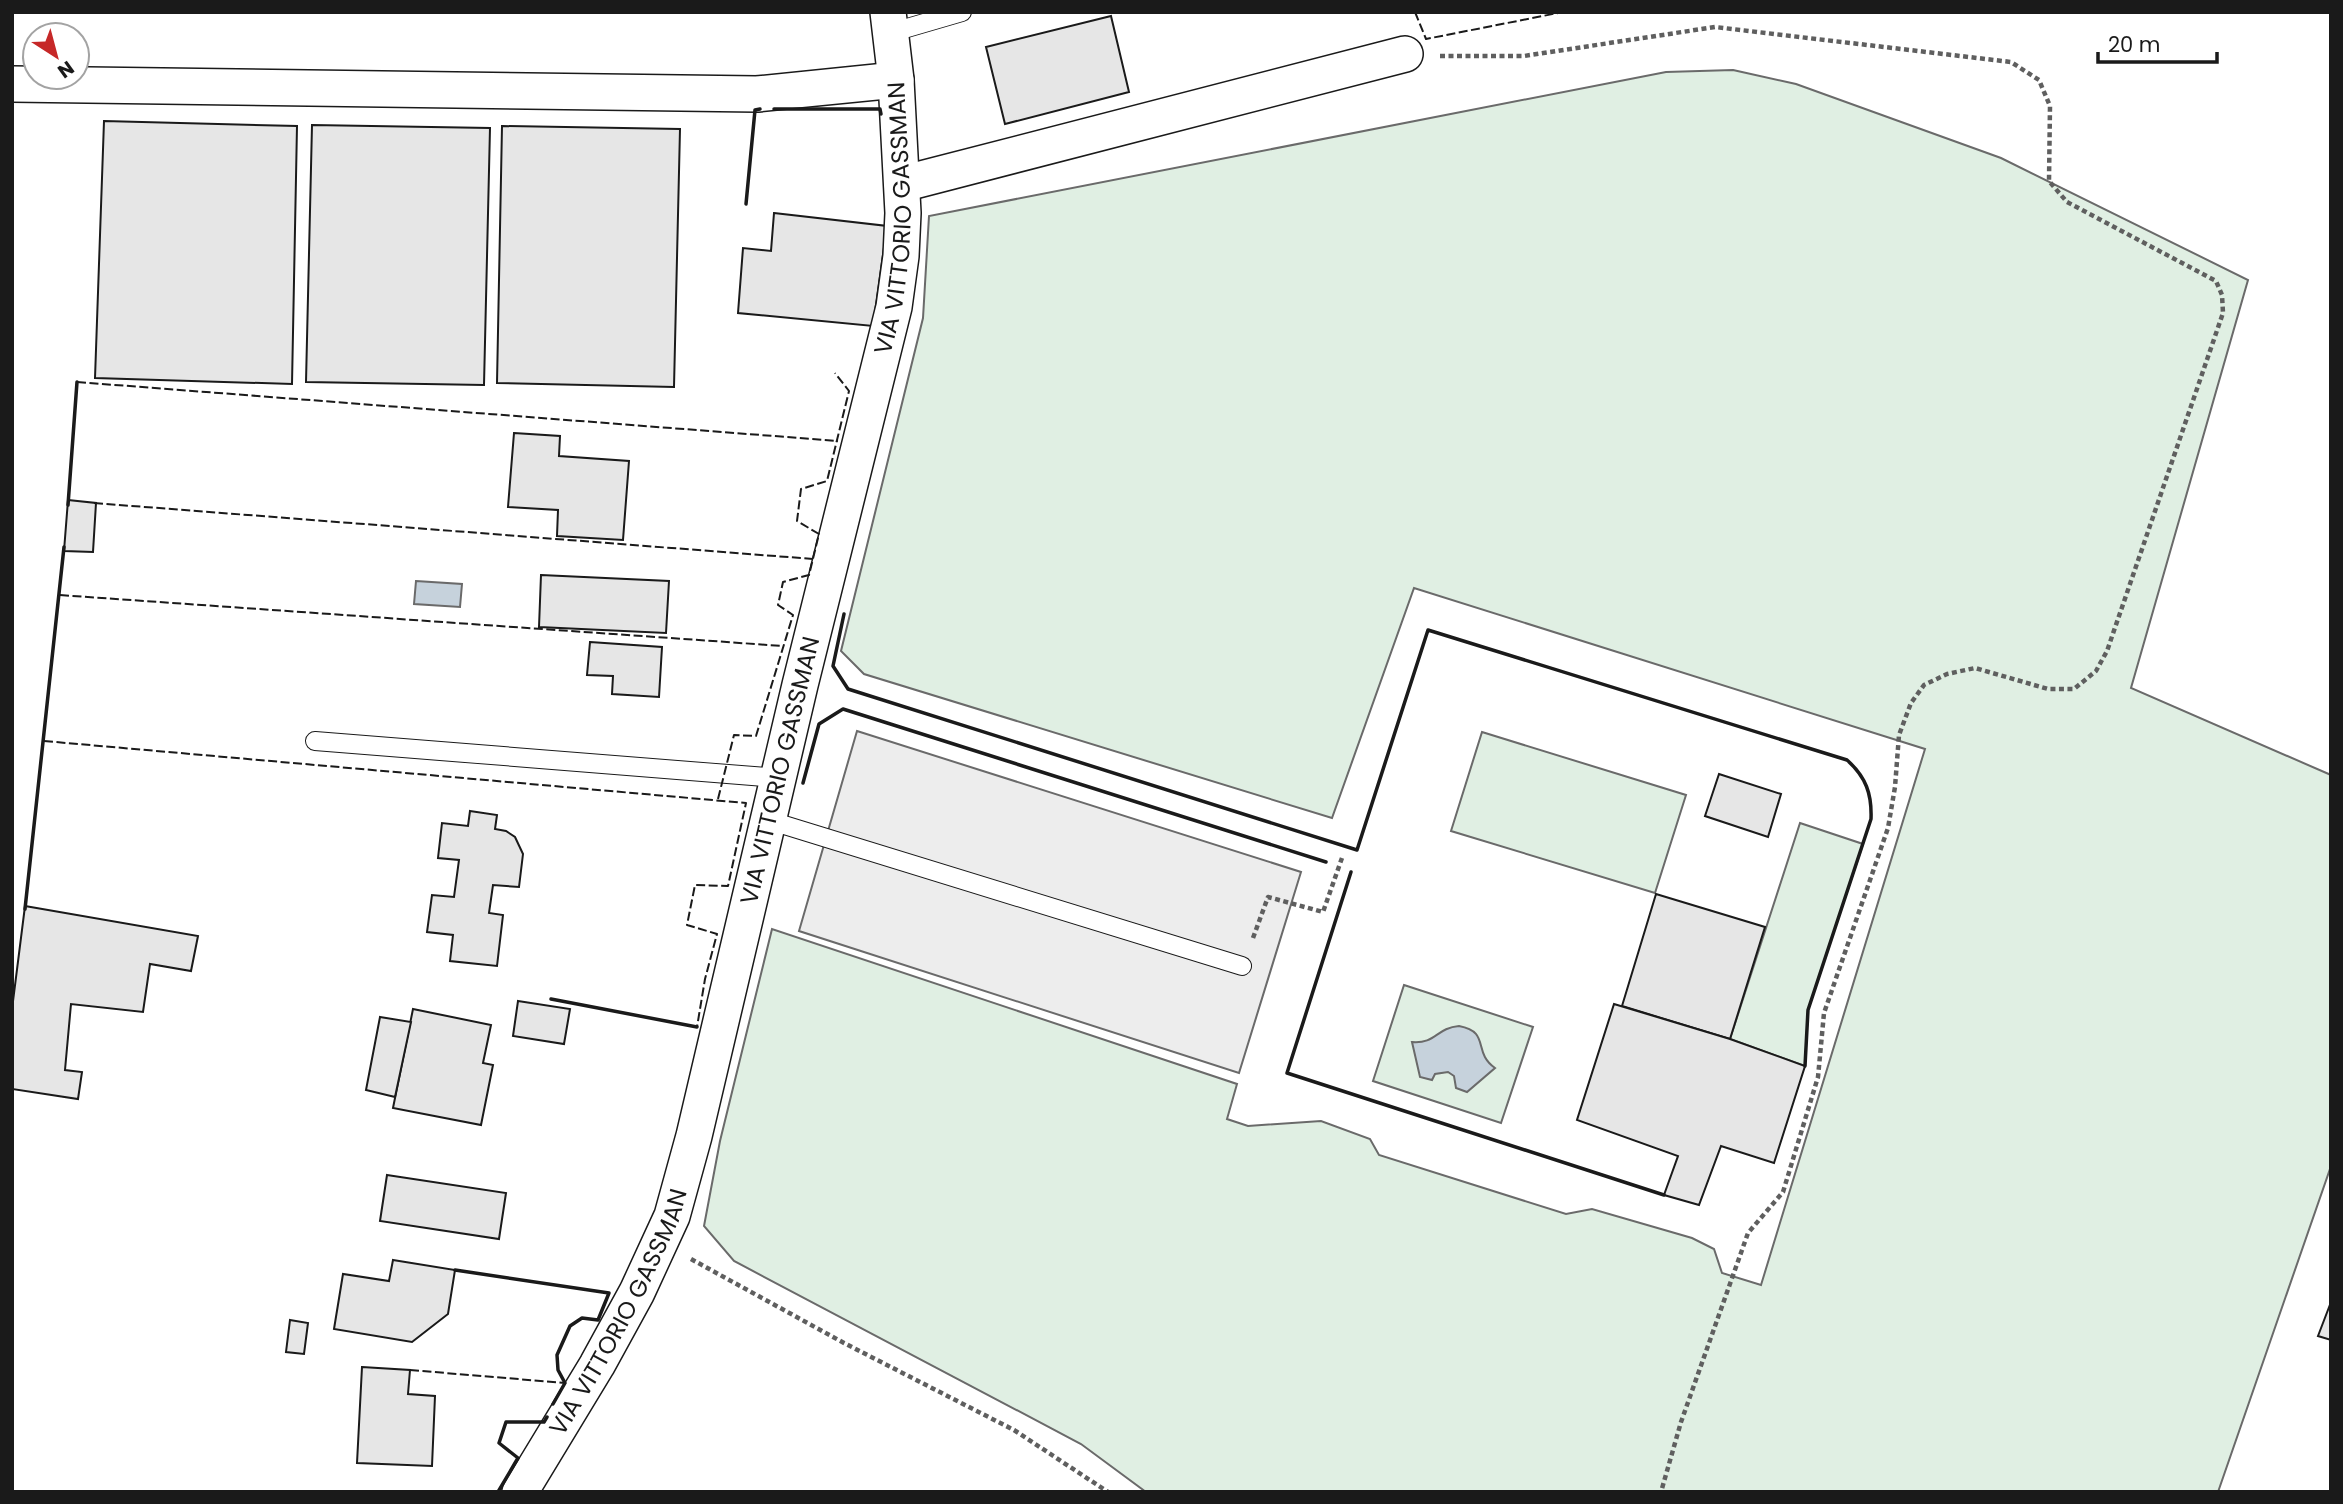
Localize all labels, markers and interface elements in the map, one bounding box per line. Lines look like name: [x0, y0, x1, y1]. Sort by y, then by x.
north arrow: [21, 21, 91, 91]
scale bar: [2098, 21, 2217, 65]
text: 20 m: [2108, 30, 2161, 59]
text: N: [52, 54, 79, 84]
street label: VIA VITTORIO GASSMAN: [866, 81, 919, 358]
street label: VIA VITTORIO GASSMAN: [732, 633, 827, 908]
street label: VIA VITTORIO GASSMAN: [541, 1185, 695, 1441]

